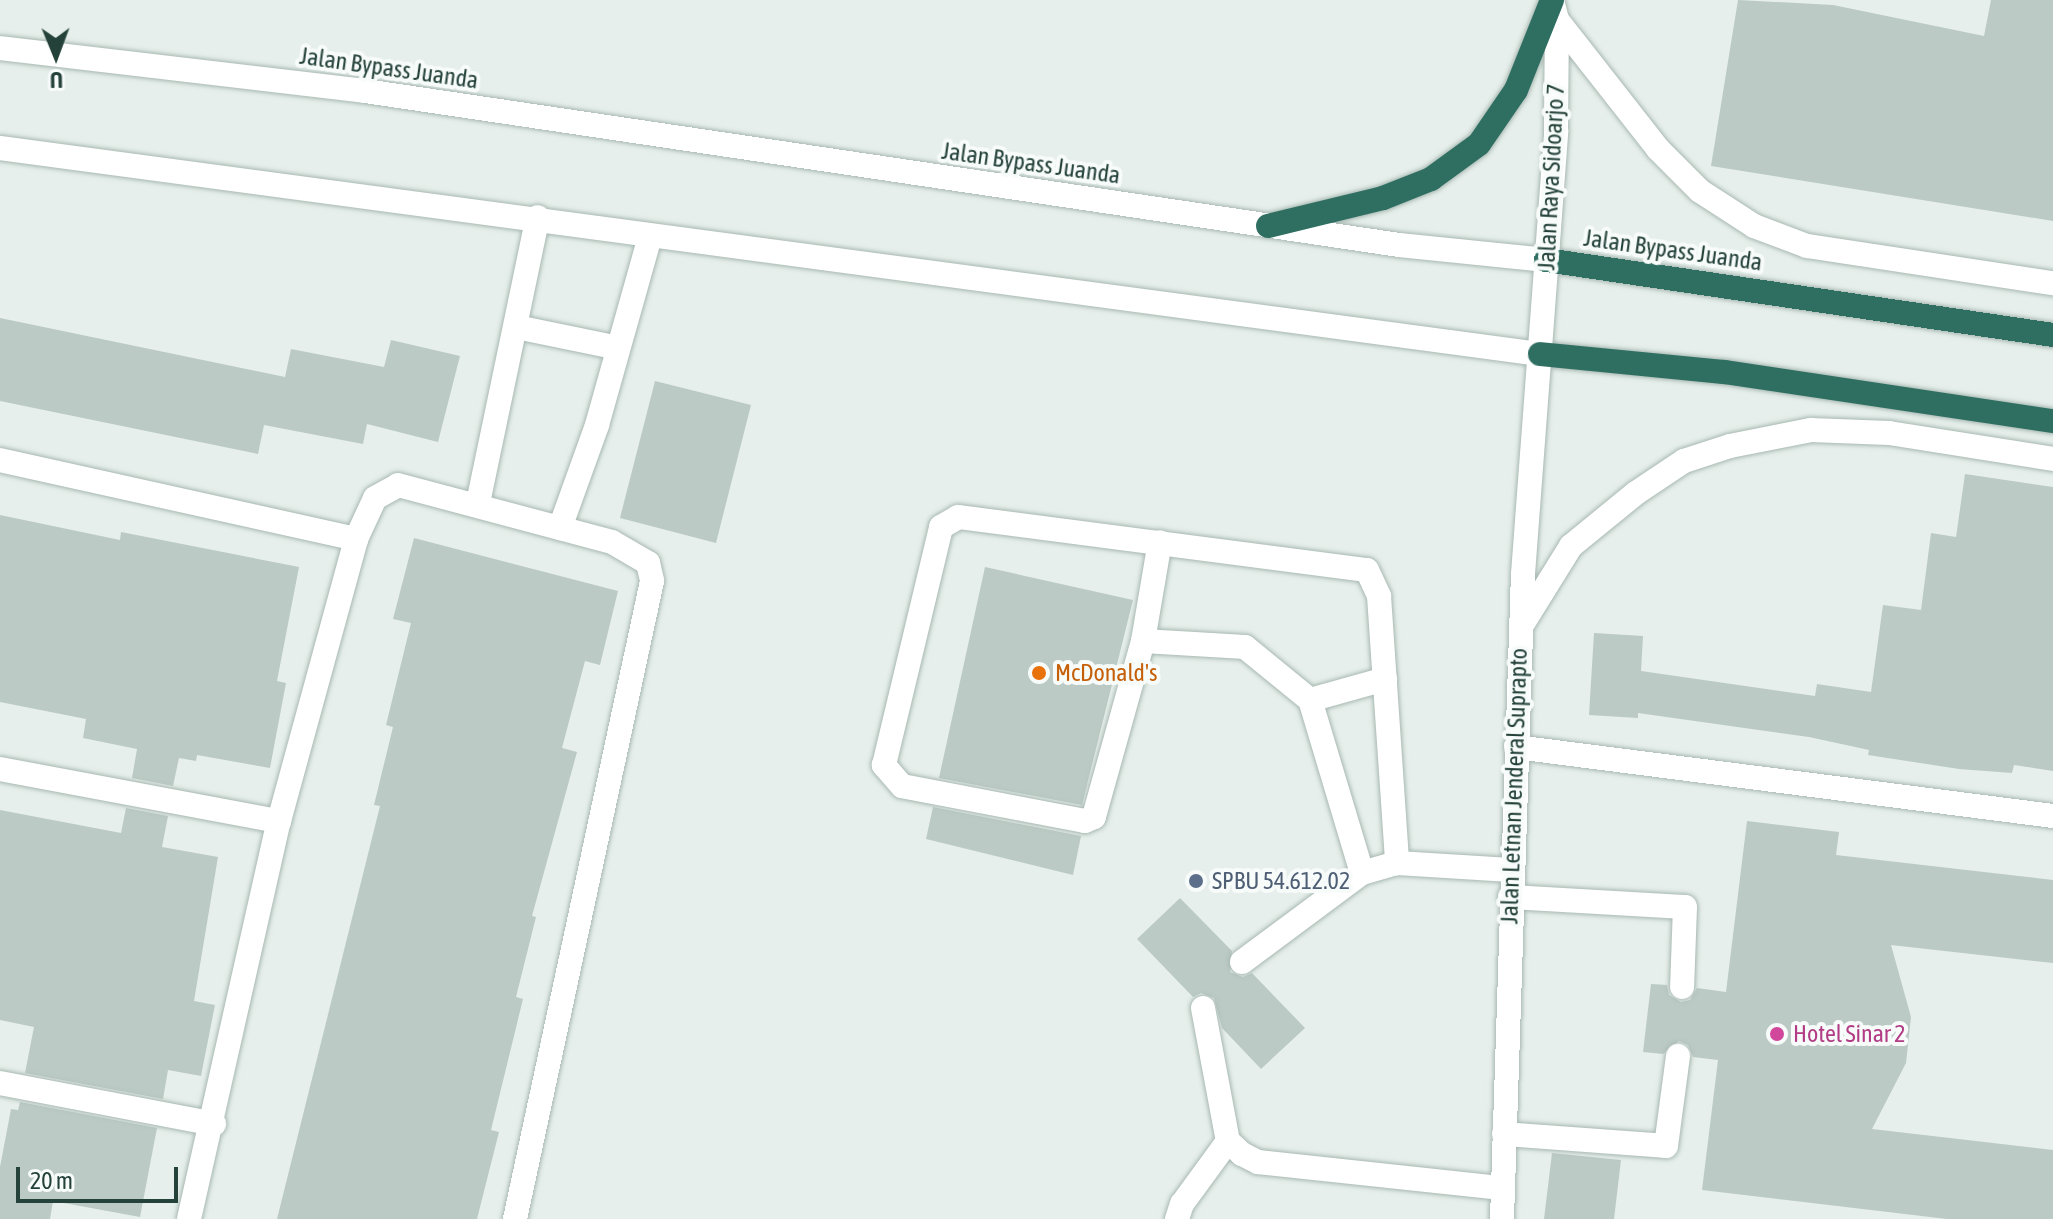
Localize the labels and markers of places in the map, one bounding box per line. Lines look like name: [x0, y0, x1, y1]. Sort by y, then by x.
place label: McDonald's: [1055, 659, 1157, 687]
marker: McDonald's: [1030, 664, 1048, 682]
place label: SPBU 54.612.02: [1212, 867, 1350, 895]
marker: SPBU 54.612.02: [1187, 872, 1205, 890]
place label: Hotel Sinar 2: [1793, 1020, 1905, 1048]
marker: Hotel Sinar 2: [1768, 1025, 1786, 1043]

